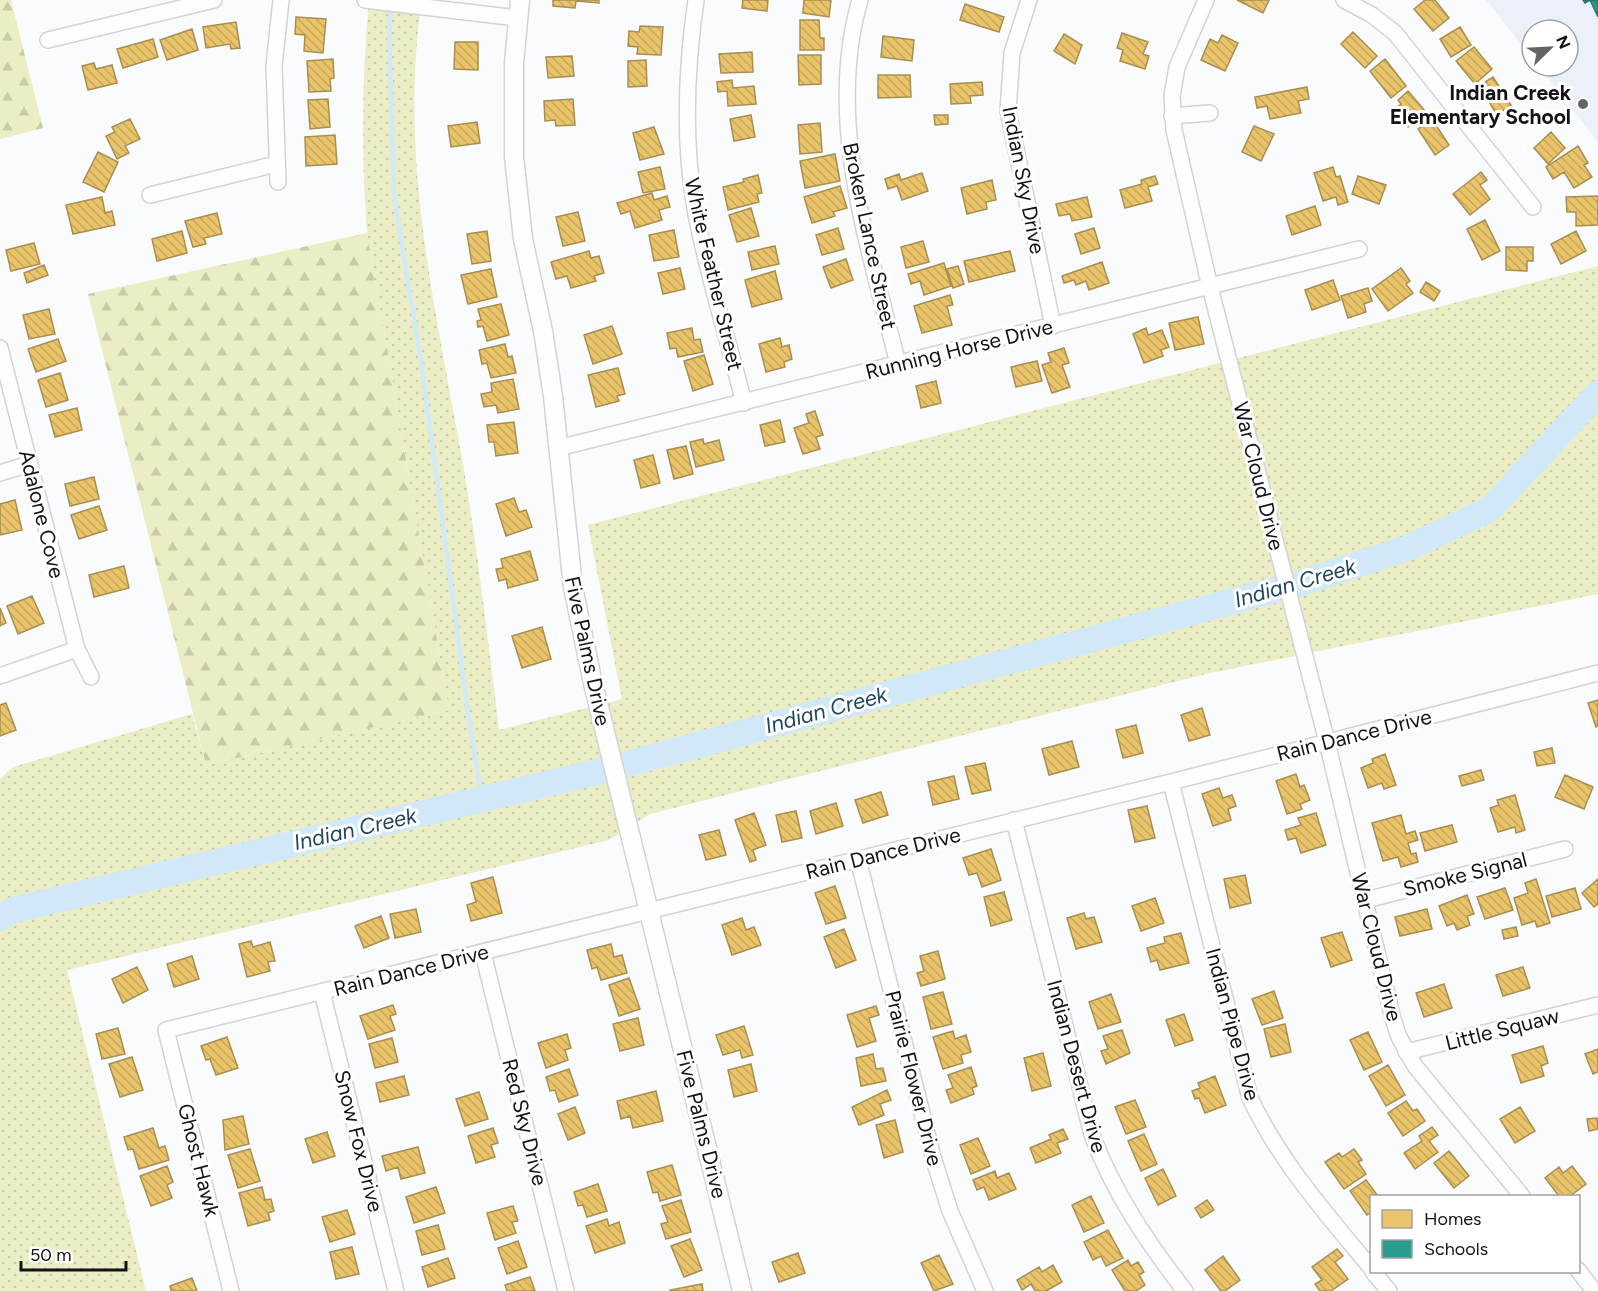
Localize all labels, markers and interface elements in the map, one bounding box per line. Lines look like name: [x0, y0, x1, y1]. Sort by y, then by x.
north arrow: [1520, 18, 1580, 78]
text: N: [1552, 33, 1574, 52]
place label: Indian Creek Elementary School: [1390, 80, 1572, 129]
marker: Indian Creek Elementary School: [1576, 97, 1590, 111]
street label: Indian Sky Drive: [997, 104, 1051, 256]
street label: Broken Lance Street: [838, 140, 902, 332]
street label: White Feather Street: [680, 175, 748, 373]
street label: Running Horse Drive: [863, 314, 1055, 384]
street label: War Cloud Drive: [1228, 399, 1290, 553]
street label: Adalone Cove: [14, 447, 70, 581]
water label: Indian Creek: [1231, 552, 1360, 613]
street label: Five Palms Drive: [560, 574, 616, 728]
water label: Indian Creek: [762, 680, 891, 739]
street label: Rain Dance Drive: [1274, 704, 1434, 766]
water label: Indian Creek: [291, 801, 420, 856]
street label: Rain Dance Drive: [803, 822, 963, 884]
street label: Smoke Signal: [1401, 847, 1529, 901]
street label: War Cloud Drive: [1346, 870, 1408, 1024]
street label: Rain Dance Drive: [331, 939, 491, 1001]
street label: Indian Pipe Drive: [1201, 945, 1265, 1103]
street label: Indian Desert Drive: [1042, 977, 1112, 1155]
street label: Prairie Flower Drive: [880, 988, 948, 1168]
street label: Little Squaw: [1442, 1003, 1562, 1055]
street label: Five Palms Drive: [671, 1047, 733, 1201]
street label: Red Sky Drive: [497, 1056, 553, 1188]
street label: Snow Fox Drive: [329, 1068, 389, 1214]
street label: Ghost Hawk: [173, 1101, 225, 1220]
legend: [1370, 1195, 1580, 1273]
text: Homes: [1424, 1208, 1482, 1230]
scale bar: [21, 1234, 126, 1272]
text: Schools: [1424, 1238, 1488, 1260]
text: 50 m: [30, 1244, 72, 1266]

